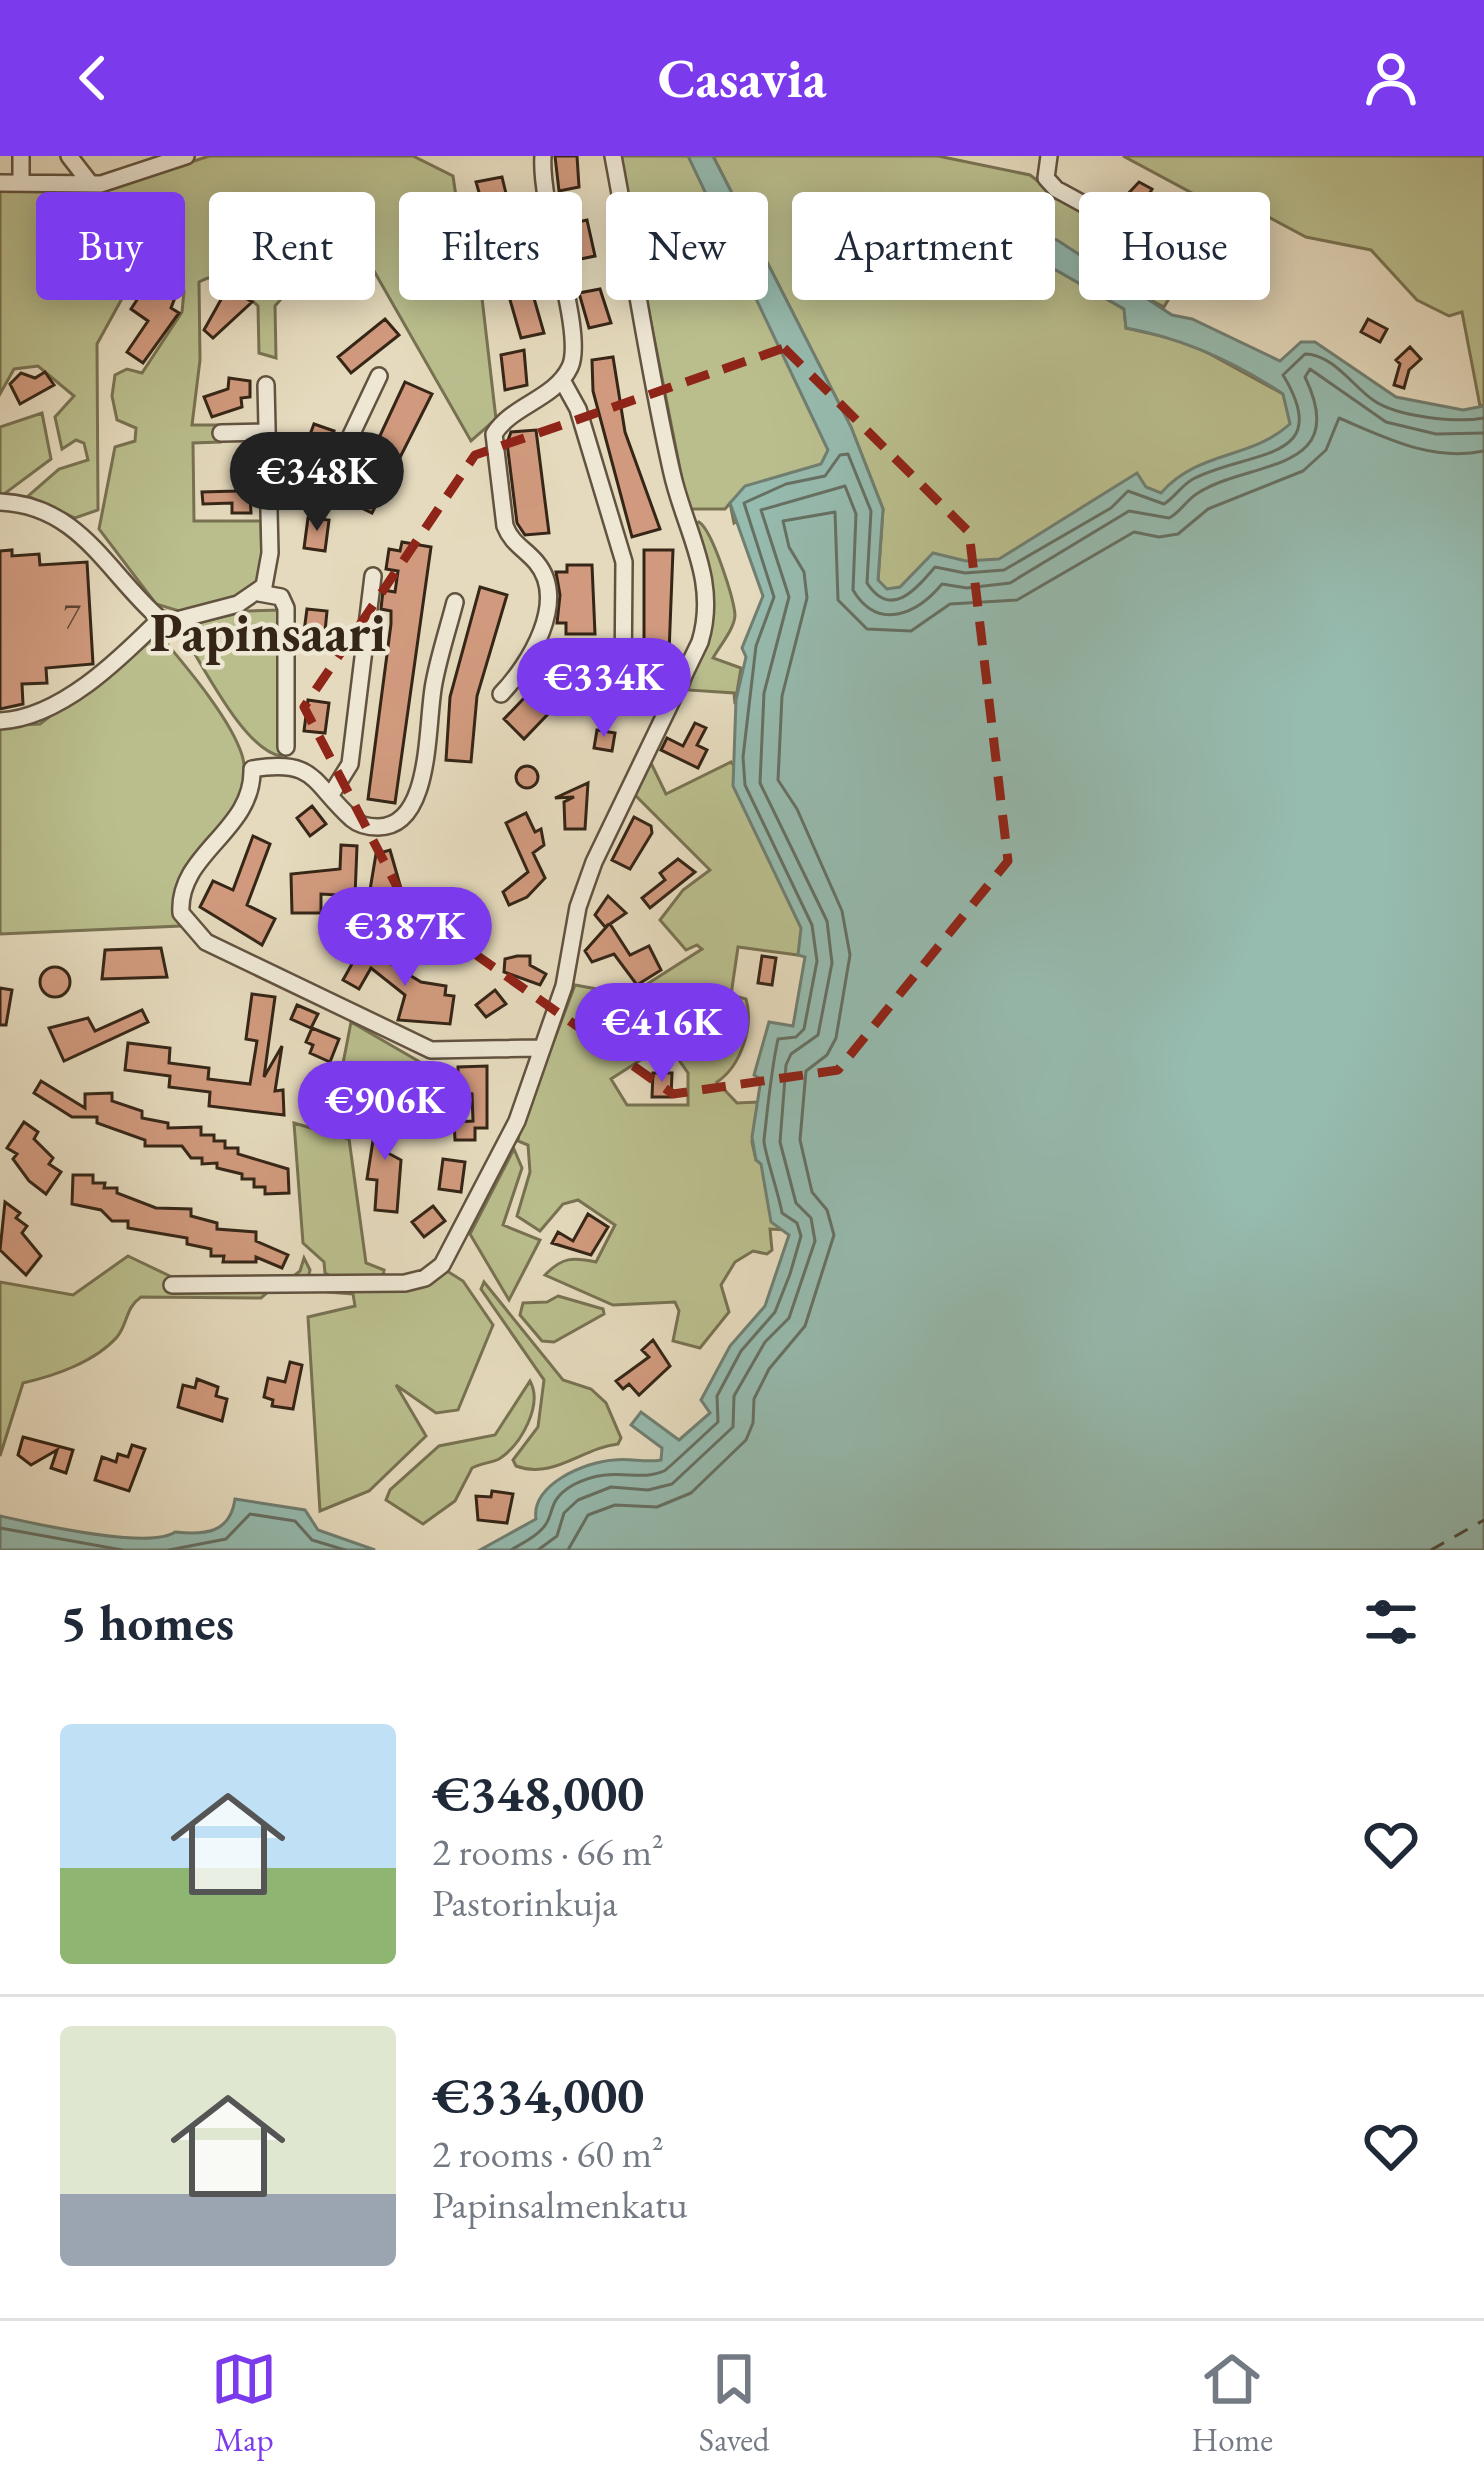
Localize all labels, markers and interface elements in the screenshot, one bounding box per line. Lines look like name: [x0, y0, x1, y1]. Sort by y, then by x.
text: Casavia: [658, 43, 826, 113]
icon: back: [60, 45, 126, 111]
icon: person: [1358, 45, 1424, 111]
chip: Buy: [36, 192, 185, 300]
chip: Rent: [209, 192, 375, 300]
chip: Filters: [399, 192, 582, 300]
chip: New: [606, 192, 768, 300]
chip: Apartment: [792, 192, 1055, 300]
chip: House: [1079, 192, 1270, 300]
pin: €348K: [233, 432, 401, 534]
text: €348K: [257, 445, 377, 496]
house number: 7: [63, 592, 81, 639]
district label: Papinsaari: [150, 597, 386, 667]
pin: €334K: [520, 638, 688, 740]
text: €334K: [544, 651, 664, 702]
pin: €387K: [321, 887, 489, 989]
text: €387K: [345, 900, 465, 951]
pin: €416K: [578, 983, 746, 1085]
text: €416K: [602, 996, 722, 1047]
pin: €906K: [301, 1061, 469, 1163]
text: €906K: [325, 1074, 445, 1125]
text: 5 homes: [60, 1589, 234, 1655]
icon: filters: [1358, 1589, 1424, 1655]
text: €348,000: [432, 1760, 644, 1826]
icon: home: [156, 1772, 300, 1916]
icon: heart: [1358, 1811, 1424, 1877]
text: 2 rooms · 66 m²: [432, 1826, 664, 1877]
text: Pastorinkuja: [432, 1877, 618, 1928]
text: €334,000: [432, 2062, 644, 2128]
icon: home: [156, 2074, 300, 2218]
icon: heart: [1358, 2113, 1424, 2179]
text: 2 rooms · 60 m²: [432, 2128, 664, 2179]
text: Papinsalmenkatu: [432, 2179, 688, 2230]
tab: Map: [211, 2346, 277, 2461]
tab: Saved: [699, 2346, 770, 2461]
tab: Home: [1191, 2346, 1273, 2461]

